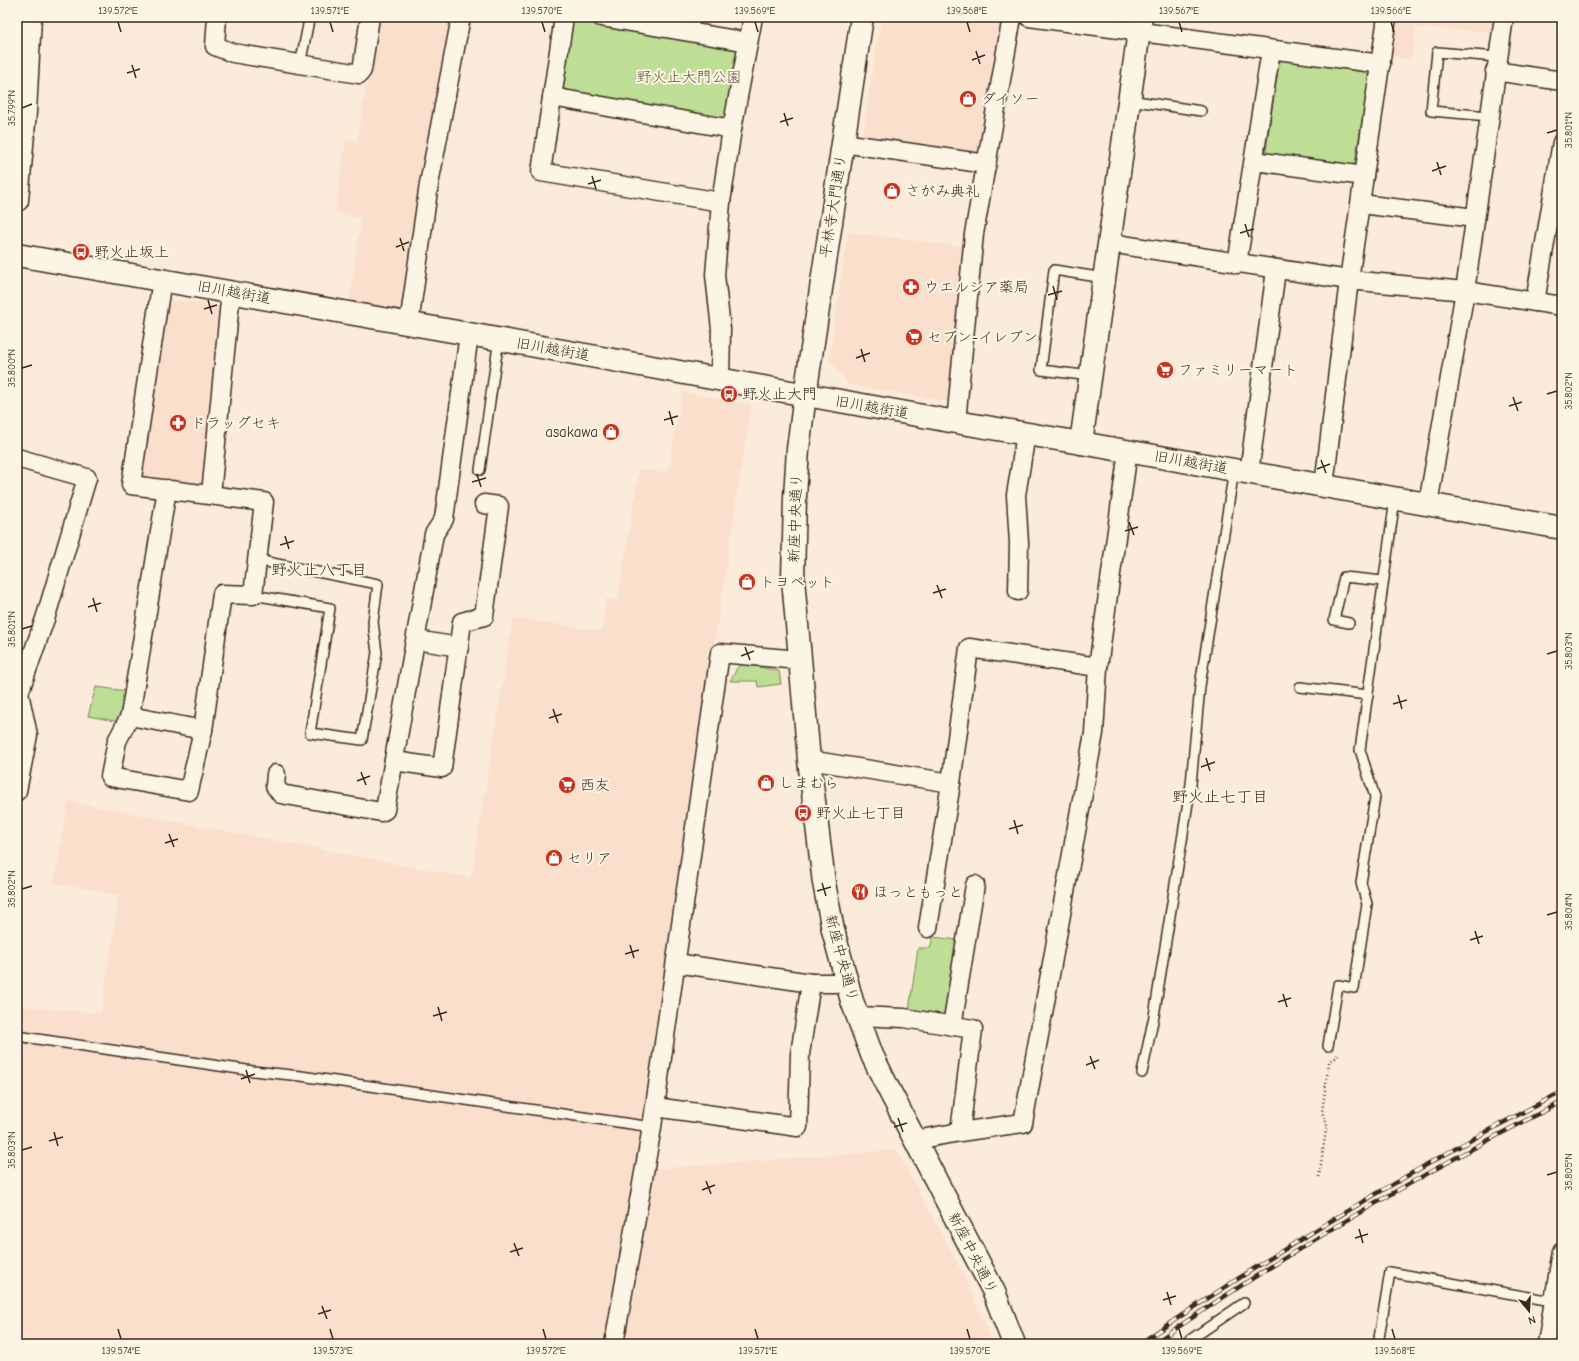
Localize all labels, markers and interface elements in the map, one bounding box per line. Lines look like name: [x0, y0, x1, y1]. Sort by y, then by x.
text: 139.572°E: [98, 5, 138, 17]
text: 139.571°E: [311, 5, 349, 17]
text: 139.570°E: [522, 5, 562, 17]
text: 139.569°E: [735, 5, 775, 17]
text: 139.568°E: [947, 5, 987, 17]
text: 139.567°E: [1159, 5, 1199, 17]
text: 139.566°E: [1371, 5, 1411, 17]
park label: 野火止大門公園: [636, 68, 742, 86]
shop icon: ダイソー: [958, 89, 978, 109]
text: 35.799°N: [6, 90, 18, 126]
place label: ダイソー: [981, 90, 1040, 108]
text: 35.801°N: [1563, 112, 1575, 148]
street label: 平林寺大門通り: [816, 153, 850, 259]
shop icon: さがみ典礼: [882, 181, 902, 201]
place label: さがみ典礼: [905, 182, 980, 200]
bus stop icon: 野火止坂上: [71, 242, 91, 262]
place label: 野火止坂上: [94, 243, 169, 261]
street label: 旧川越街道: [195, 277, 273, 307]
pharmacy icon: ウエルシア薬局: [901, 277, 921, 297]
place label: ウエルシア薬局: [924, 278, 1029, 296]
supermarket icon: セブン-イレブン: [904, 327, 924, 347]
place label: セブン-イレブン: [927, 328, 1038, 346]
street label: 旧川越街道: [514, 334, 592, 364]
text: 35.800°N: [6, 349, 18, 387]
supermarket icon: ファミリーマート: [1155, 360, 1175, 380]
place label: ファミリーマート: [1178, 361, 1298, 379]
text: 35.802°N: [1563, 372, 1575, 410]
bus stop icon: 野火止大門: [719, 384, 739, 404]
place label: 野火止大門: [742, 385, 817, 403]
street label: 旧川越街道: [833, 392, 911, 422]
pharmacy icon: ドラッグセキ: [168, 413, 188, 433]
place label: ドラッグセキ: [191, 414, 281, 432]
shop icon: asakawa: [601, 422, 621, 442]
place label: asakawa: [545, 423, 598, 441]
street label: 旧川越街道: [1152, 447, 1230, 477]
street label: 新座中央通り: [784, 473, 806, 563]
district label: 野火止八丁目: [271, 561, 367, 579]
shop icon: トヨペット: [737, 572, 757, 592]
place label: トヨペット: [760, 573, 835, 591]
text: 35.801°N: [6, 611, 18, 647]
text: 35.803°N: [1563, 632, 1575, 670]
shop icon: しまむら: [756, 773, 776, 793]
place label: しまむら: [779, 774, 839, 792]
supermarket icon: 西友: [557, 775, 577, 795]
place label: 西友: [580, 776, 610, 794]
district label: 野火止七丁目: [1172, 788, 1268, 806]
bus stop icon: 野火止七丁目: [793, 803, 813, 823]
place label: 野火止七丁目: [816, 804, 906, 822]
shop icon: セリア: [544, 848, 564, 868]
place label: セリア: [567, 849, 612, 867]
text: 35.802°N: [6, 870, 18, 908]
restaurant icon: ほっともっと: [850, 882, 870, 902]
place label: ほっともっと: [873, 883, 963, 901]
text: 35.804°N: [1563, 893, 1575, 931]
street label: 新座中央通り: [822, 912, 862, 1004]
text: 35.803°N: [6, 1131, 18, 1169]
text: 35.805°N: [1563, 1153, 1575, 1191]
street label: 新座中央通り: [945, 1209, 1001, 1297]
north arrow: [1509, 1291, 1549, 1331]
text: N: [1527, 1313, 1537, 1327]
text: 139.574°E: [102, 1345, 140, 1357]
text: 139.573°E: [313, 1345, 353, 1357]
text: 139.572°E: [526, 1345, 566, 1357]
text: 139.571°E: [739, 1345, 777, 1357]
text: 139.570°E: [950, 1345, 990, 1357]
text: 139.569°E: [1162, 1345, 1202, 1357]
text: 139.568°E: [1375, 1345, 1415, 1357]

